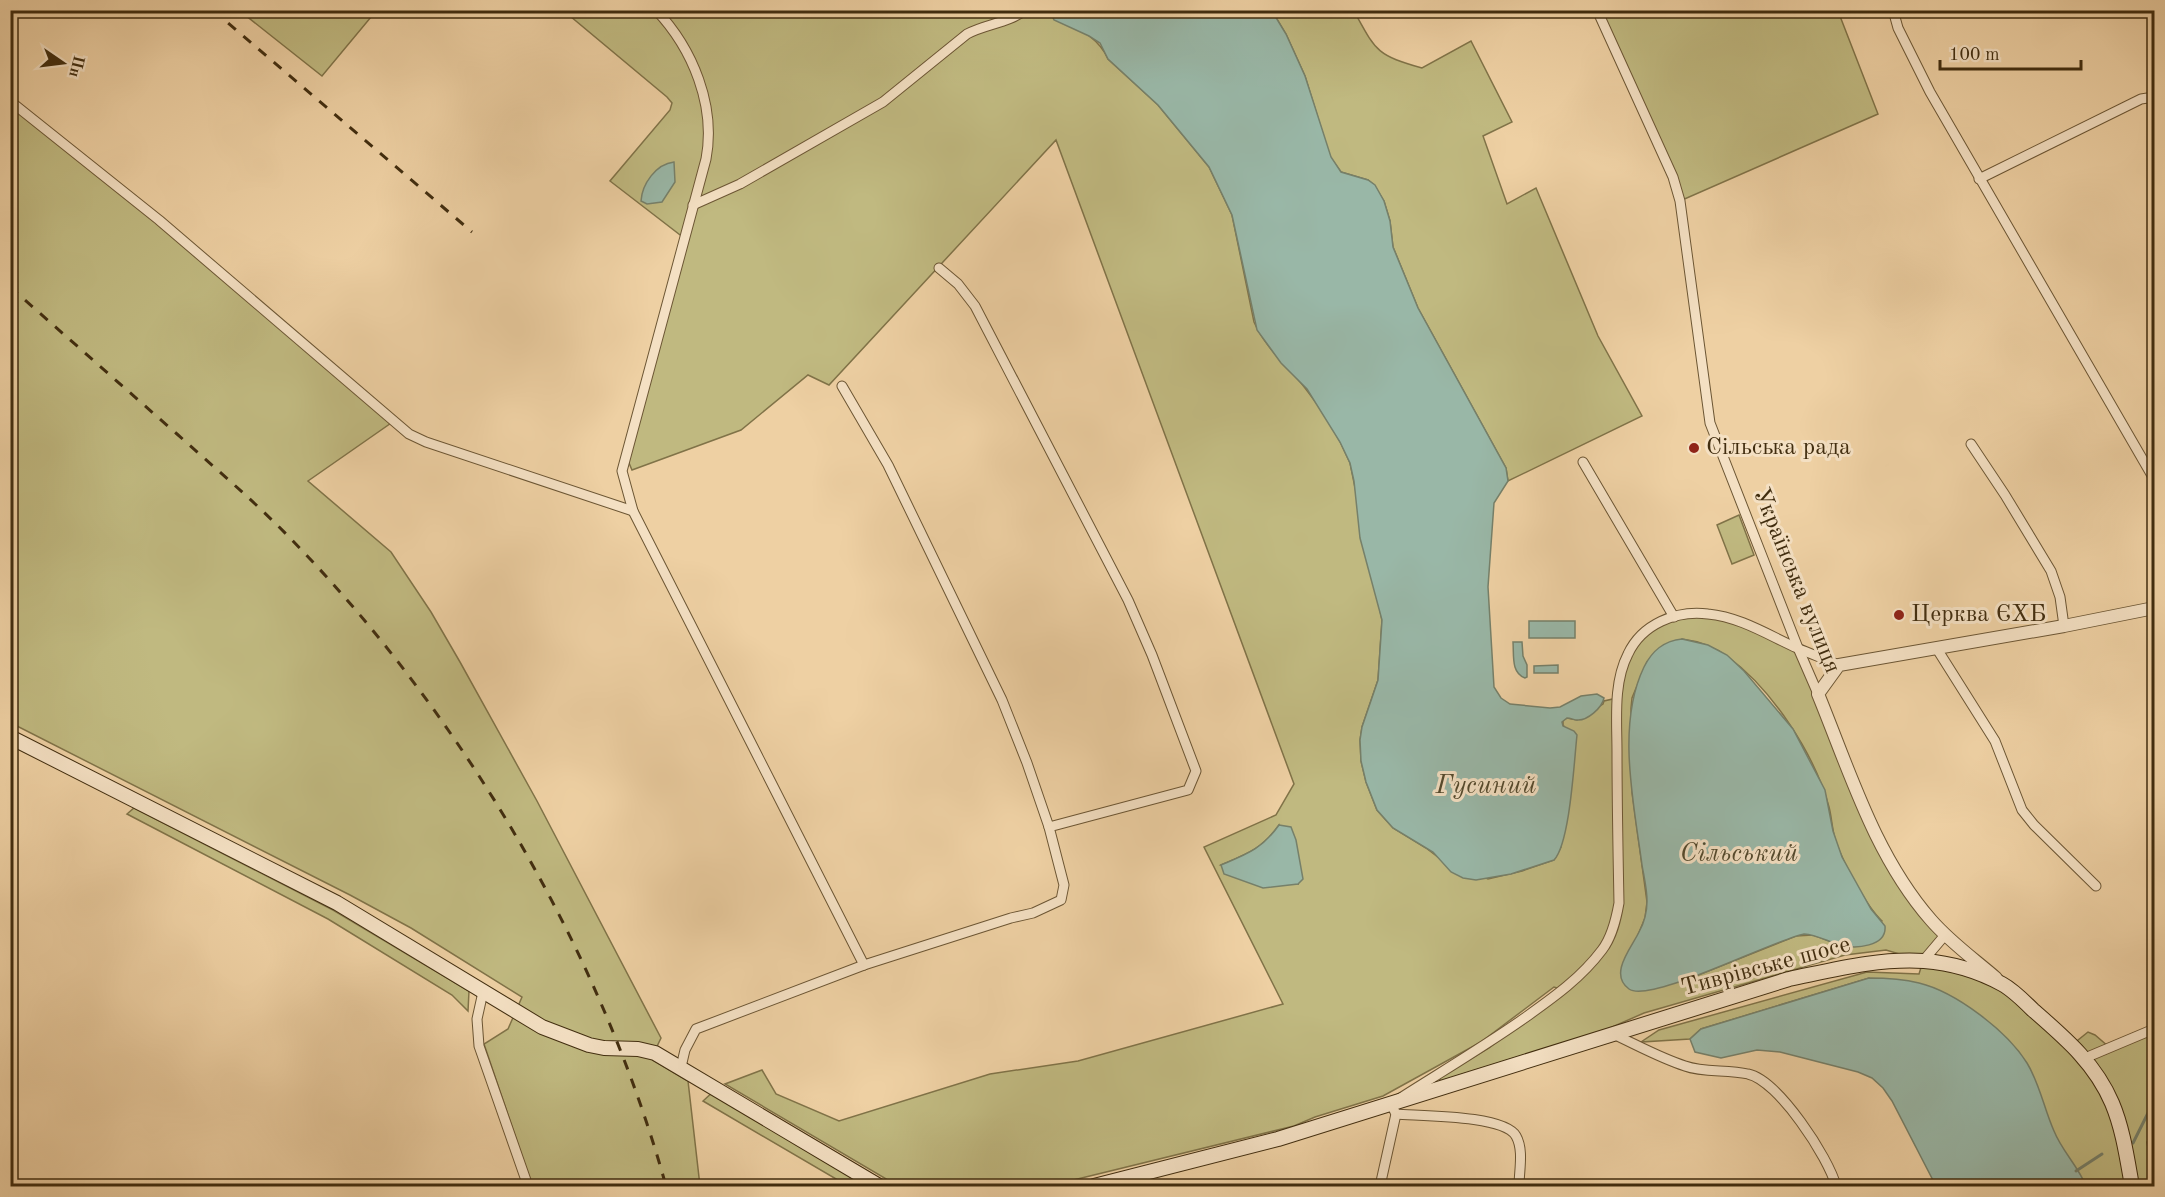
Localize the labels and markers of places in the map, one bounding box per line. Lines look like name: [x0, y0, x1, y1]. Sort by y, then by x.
place label: Сільська рада: [1706, 436, 1851, 460]
marker: Сільська рада: [1687, 441, 1701, 455]
place label: Церква ЄХБ: [1911, 603, 2046, 627]
marker: Церква ЄХБ: [1892, 608, 1906, 622]

